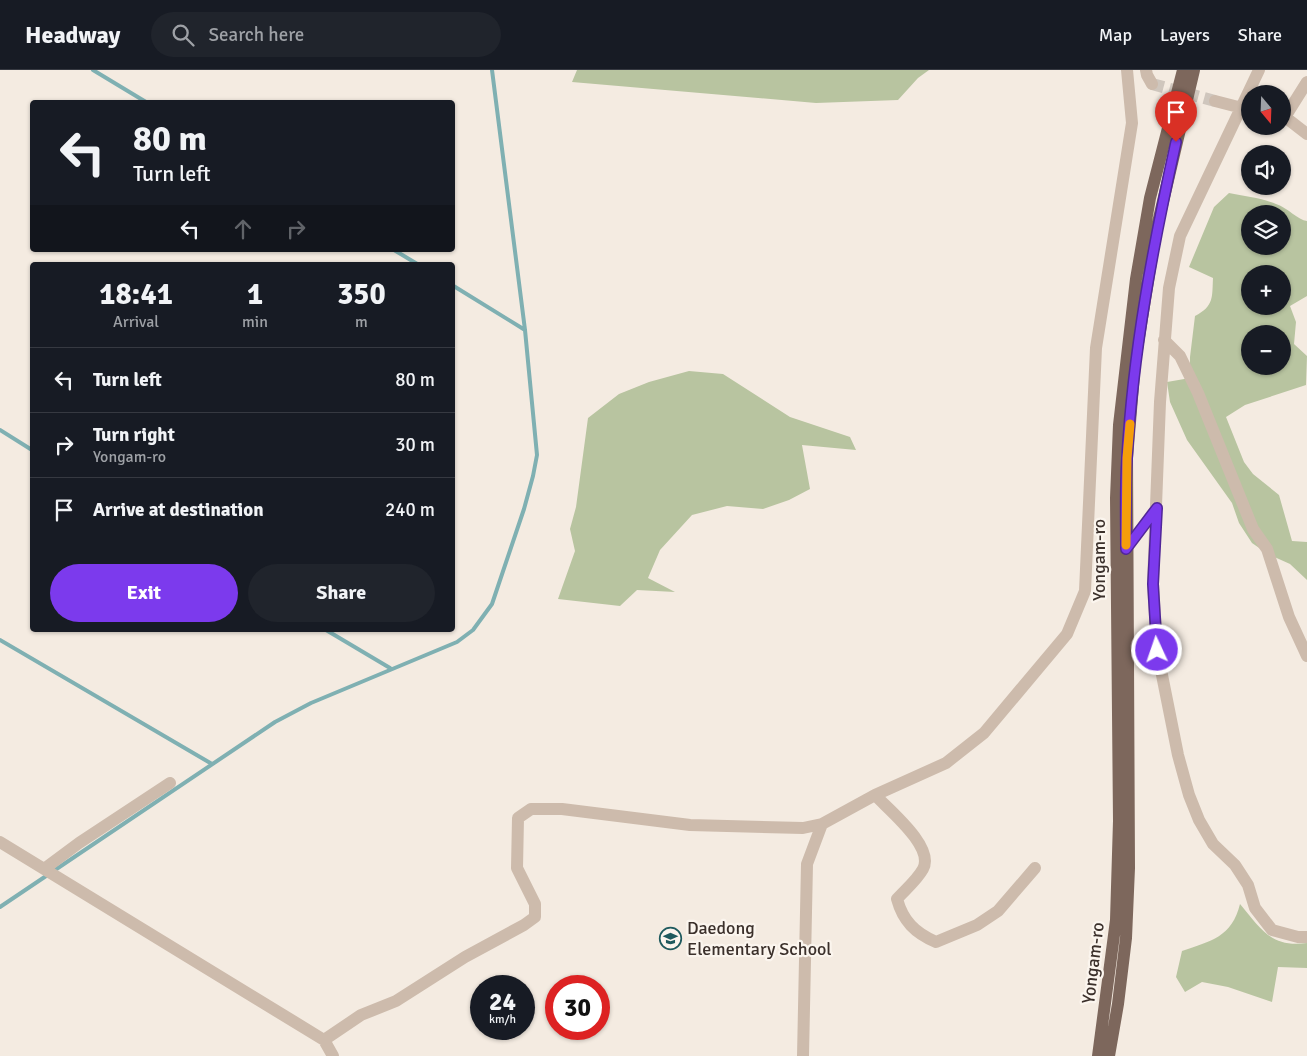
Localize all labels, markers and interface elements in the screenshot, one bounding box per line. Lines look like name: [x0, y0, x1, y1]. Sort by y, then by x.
search box: [151, 12, 501, 57]
text: Headway: [25, 20, 121, 50]
icon: search: [169, 21, 197, 49]
text: Search here: [209, 23, 304, 47]
text: Map: [1099, 24, 1132, 46]
text: Layers: [1160, 24, 1210, 46]
text: Share: [1238, 24, 1282, 46]
north arrow: [1241, 85, 1291, 135]
map controls: [1241, 85, 1291, 375]
pin: [1155, 91, 1197, 142]
icon: arrive: [1162, 98, 1190, 126]
text: 80 m: [133, 117, 207, 160]
icon: left: [50, 120, 115, 185]
button: sound: [1241, 145, 1291, 195]
text: Turn left: [133, 160, 211, 187]
button: layers: [1241, 205, 1291, 255]
icon: left: [176, 215, 204, 243]
icon: ahead: [229, 215, 257, 243]
icon: right: [282, 215, 310, 243]
button: +: [1241, 265, 1291, 315]
text: 18:41: [99, 276, 173, 313]
text: 1: [247, 276, 263, 313]
text: 350: [337, 276, 386, 313]
text: Arrival: [113, 312, 159, 332]
text: min: [242, 312, 268, 332]
text: m: [355, 312, 368, 332]
button: −: [1241, 325, 1291, 375]
icon: left: [50, 366, 78, 394]
text: Turn left: [93, 368, 162, 392]
text: 80 m: [395, 368, 435, 392]
text: Turn right: [93, 423, 175, 447]
icon: right: [50, 431, 78, 459]
text: 30 m: [395, 433, 435, 457]
text: Yongam-ro: [93, 447, 166, 467]
icon: arrive: [50, 496, 78, 524]
text: Arrive at destination: [93, 498, 264, 522]
text: 240 m: [385, 498, 435, 522]
street label: Yongam-ro: [1088, 519, 1110, 601]
button: Exit: [50, 564, 238, 622]
button: Share: [248, 564, 435, 622]
position arrow: [1130, 623, 1182, 675]
place label: Daedong Elementary School: [687, 917, 832, 960]
street label: Yongam-ro: [1077, 921, 1109, 1005]
school or university icon: Daedong Elementary School: [659, 926, 683, 950]
speed limit sign: 30: [545, 975, 610, 1040]
text: 24: [489, 986, 516, 1017]
text: km/h: [489, 1012, 516, 1027]

